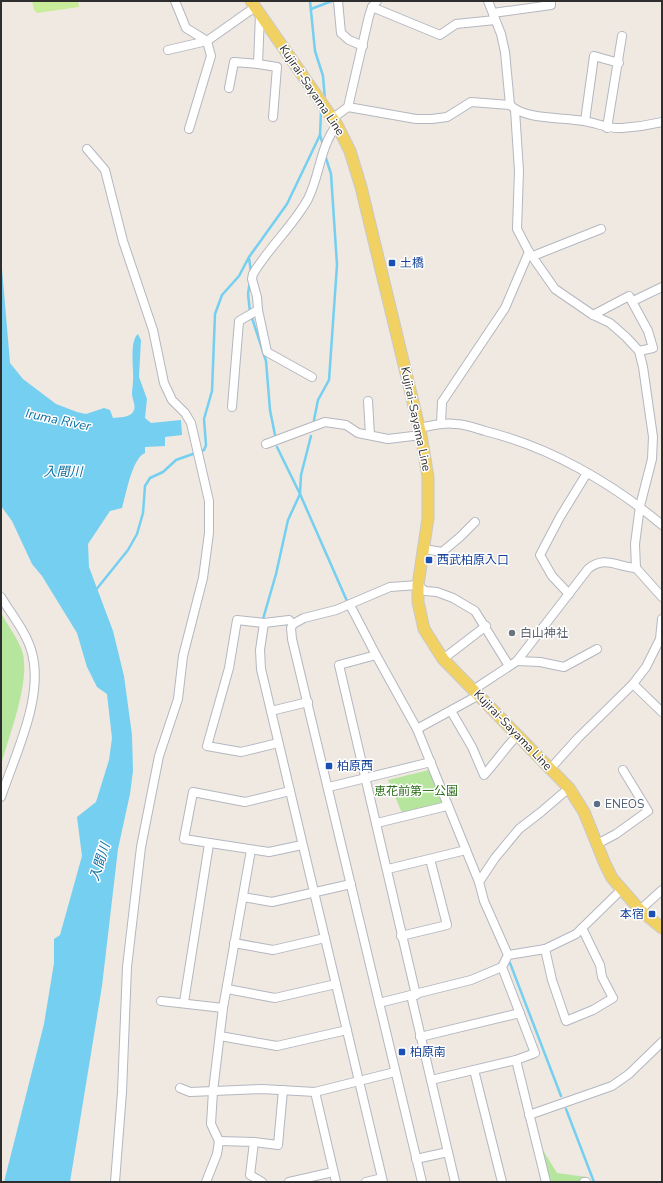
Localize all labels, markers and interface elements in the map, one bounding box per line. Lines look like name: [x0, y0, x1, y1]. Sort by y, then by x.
street label: Kujirai-Sayama Line: [276, 41, 348, 139]
place label: 土橋: [400, 255, 424, 271]
marker: 土橋: [387, 258, 397, 268]
street label: Kujirai-Sayama Line: [397, 365, 435, 473]
water label: Iruma River: [24, 404, 93, 436]
water label: 入間川: [43, 463, 84, 481]
place label: 西武柏原入口: [437, 552, 509, 568]
marker: 西武柏原入口: [424, 555, 434, 565]
place label: 白山神社: [520, 625, 568, 641]
marker: 白山神社: [507, 628, 517, 638]
street label: Kujirai-Sayama Line: [470, 686, 556, 774]
place label: 柏原西: [337, 758, 373, 774]
marker: 柏原西: [324, 761, 334, 771]
park label: 恵花前第一公園: [374, 783, 458, 799]
place label: ENEOS: [605, 796, 644, 812]
marker: ENEOS: [592, 799, 602, 809]
water label: 入間川: [86, 839, 115, 883]
place label: 本宿: [620, 906, 644, 922]
marker: 本宿: [647, 909, 657, 919]
place label: 柏原南: [410, 1044, 446, 1060]
marker: 柏原南: [397, 1047, 407, 1057]

